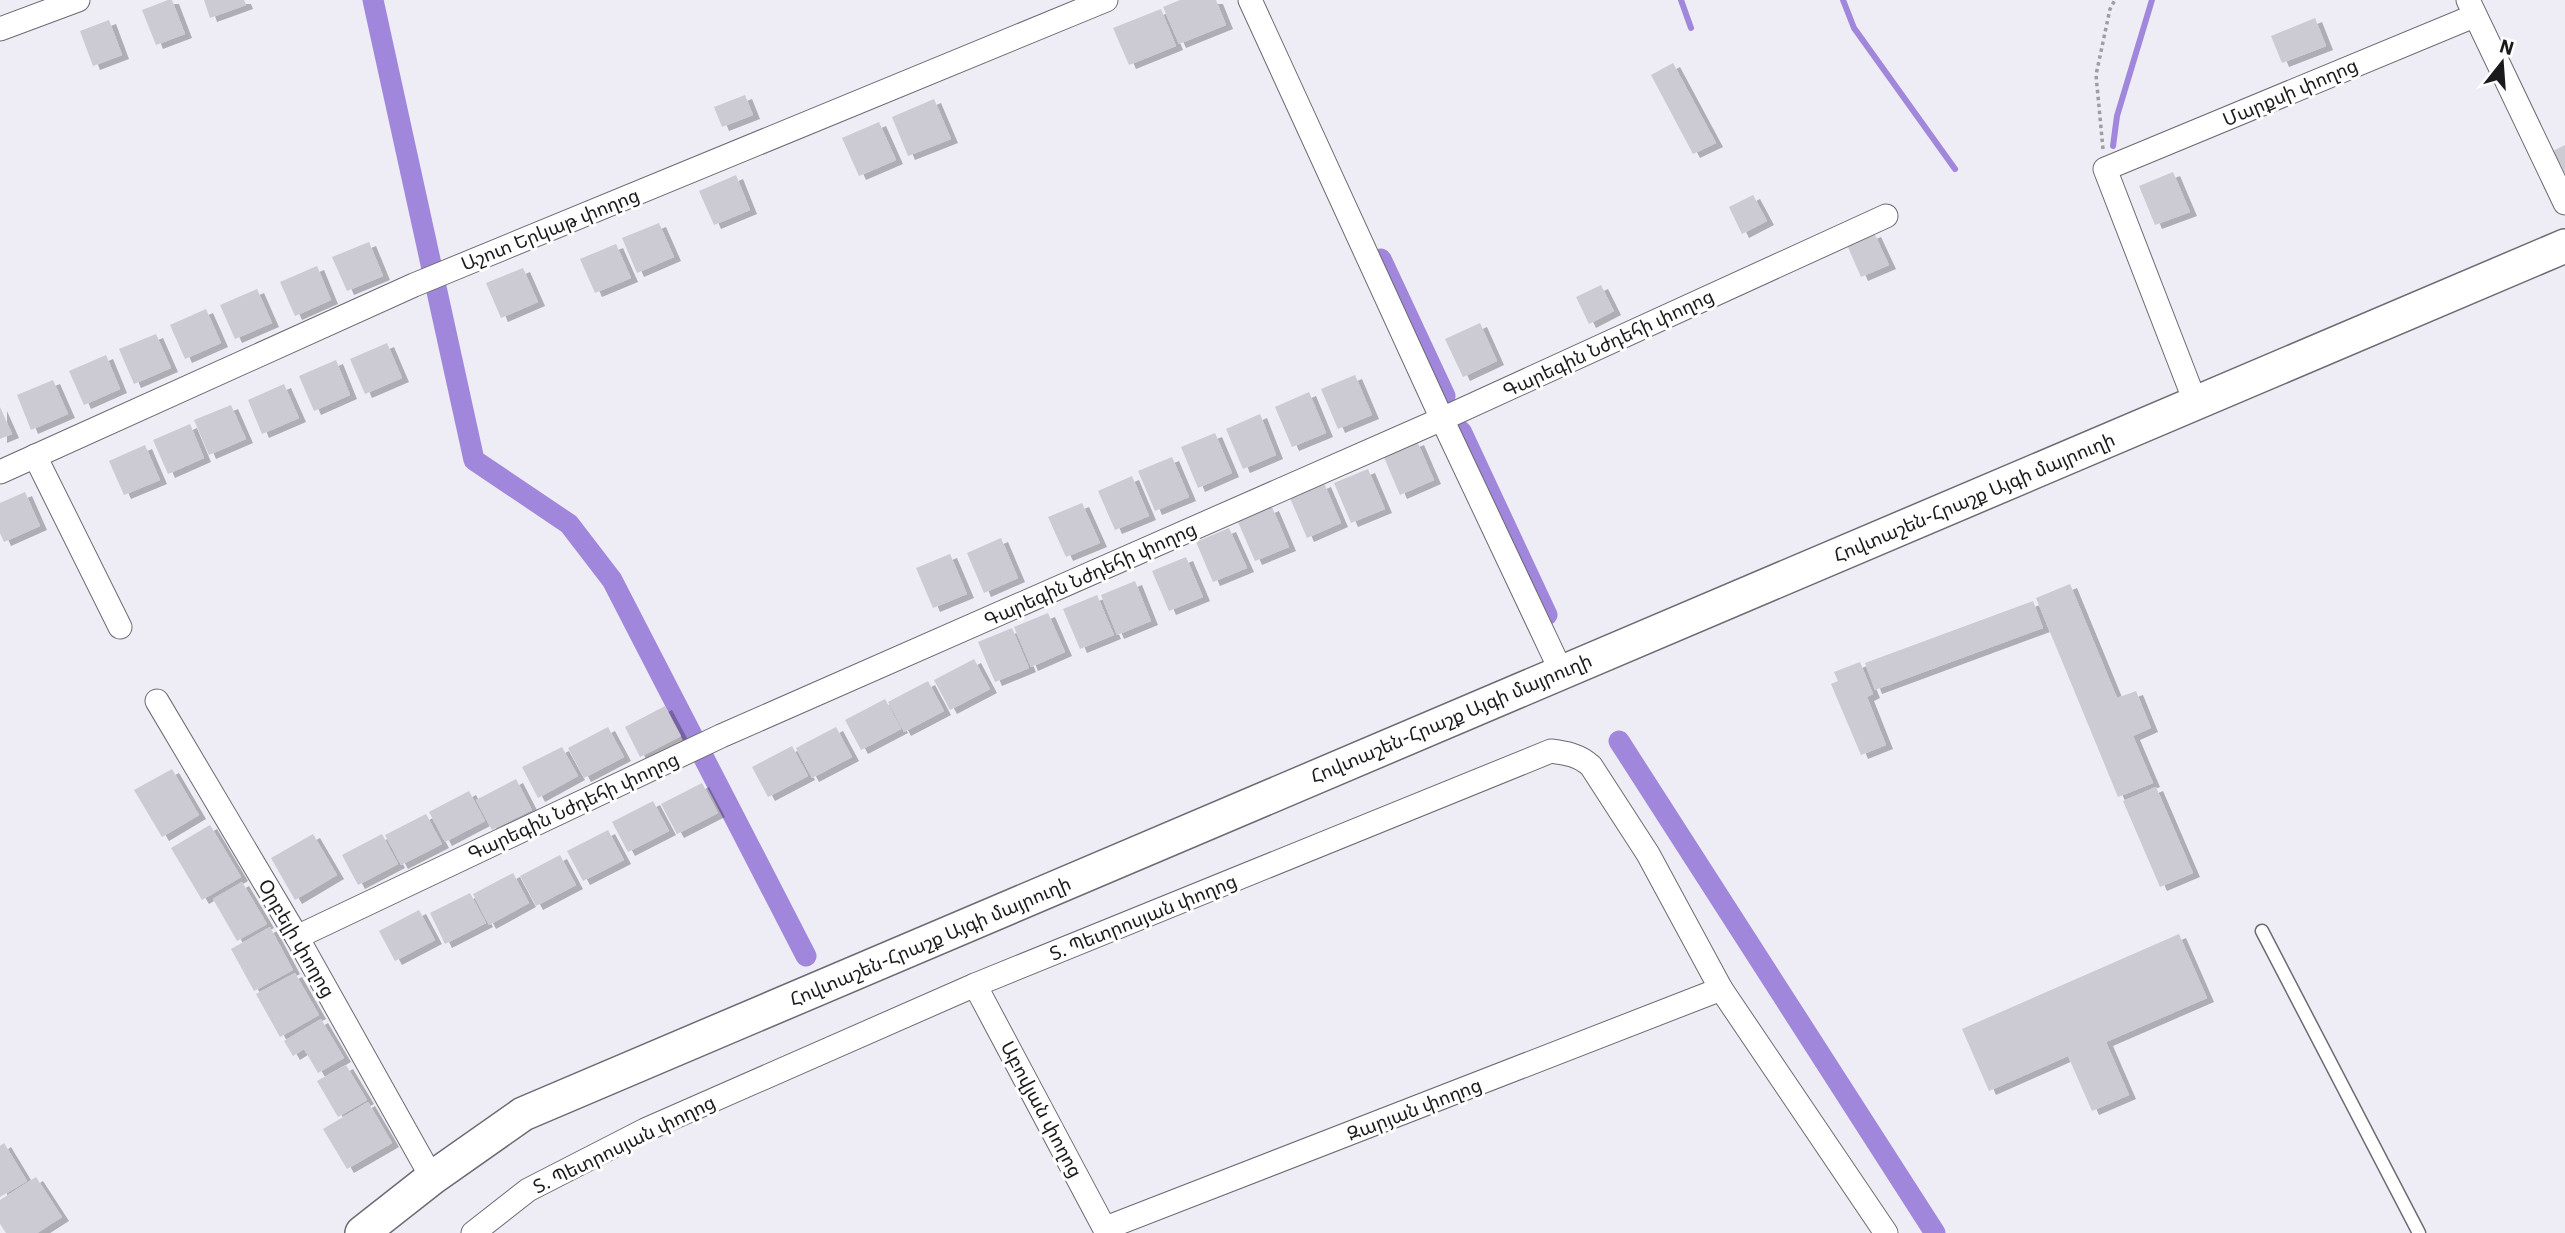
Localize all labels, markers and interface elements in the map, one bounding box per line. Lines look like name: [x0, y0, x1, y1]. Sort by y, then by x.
north arrow: [2467, 28, 2537, 98]
text: N: [2497, 33, 2517, 60]
street label: Մարքսի փողոց: [2219, 53, 2361, 131]
street label: Աշոտ Երկաթ փողոց: [457, 182, 643, 276]
street label: Գարեգին Նժդեհի փողոց: [1499, 283, 1717, 403]
street label: Հովտաշեն-Հրաշք Այգի մայրուղի: [1830, 427, 2118, 567]
street label: Գարեգին Նժդեհի փողոց: [980, 516, 1200, 632]
street label: Հովտաշեն-Հրաշք Այգի մայրուղի: [1307, 648, 1595, 788]
street label: Գարեգին Նժդեհի փողոց: [464, 746, 682, 866]
street label: Տ. Պետրոսյան փողոց: [1046, 868, 1240, 966]
street label: Հովտաշեն-Հրաշք Այգի մայրուղի: [786, 871, 1074, 1011]
street label: Օրբելի փողոց: [253, 875, 341, 1001]
street label: Աբովյան փողոց: [996, 1037, 1088, 1181]
street label: Զարյան փողոց: [1343, 1072, 1485, 1146]
street label: Տ. Պետրոսյան փողոց: [529, 1089, 719, 1199]

